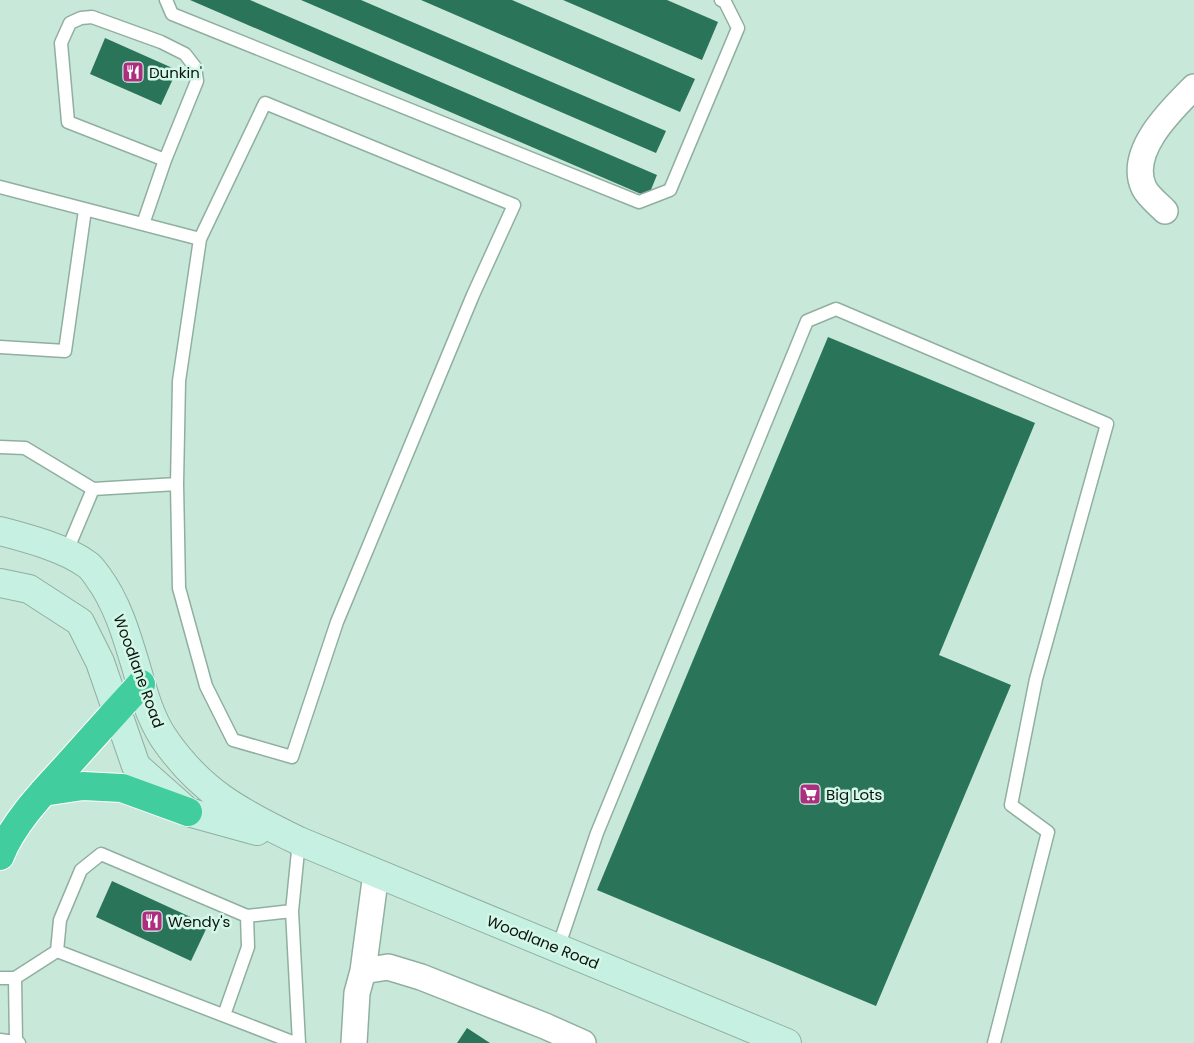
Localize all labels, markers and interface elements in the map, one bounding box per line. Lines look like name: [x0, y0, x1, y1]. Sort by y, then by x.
restaurant icon: Dunkin': [121, 60, 145, 84]
place label: Dunkin': [149, 62, 202, 83]
street label: Woodlane Road: [109, 611, 169, 731]
supermarket icon: Big Lots: [798, 782, 822, 806]
place label: Big Lots: [826, 784, 883, 805]
restaurant icon: Wendy's: [140, 909, 164, 933]
street label: Woodlane Road: [484, 910, 602, 974]
place label: Wendy's: [168, 911, 231, 932]

